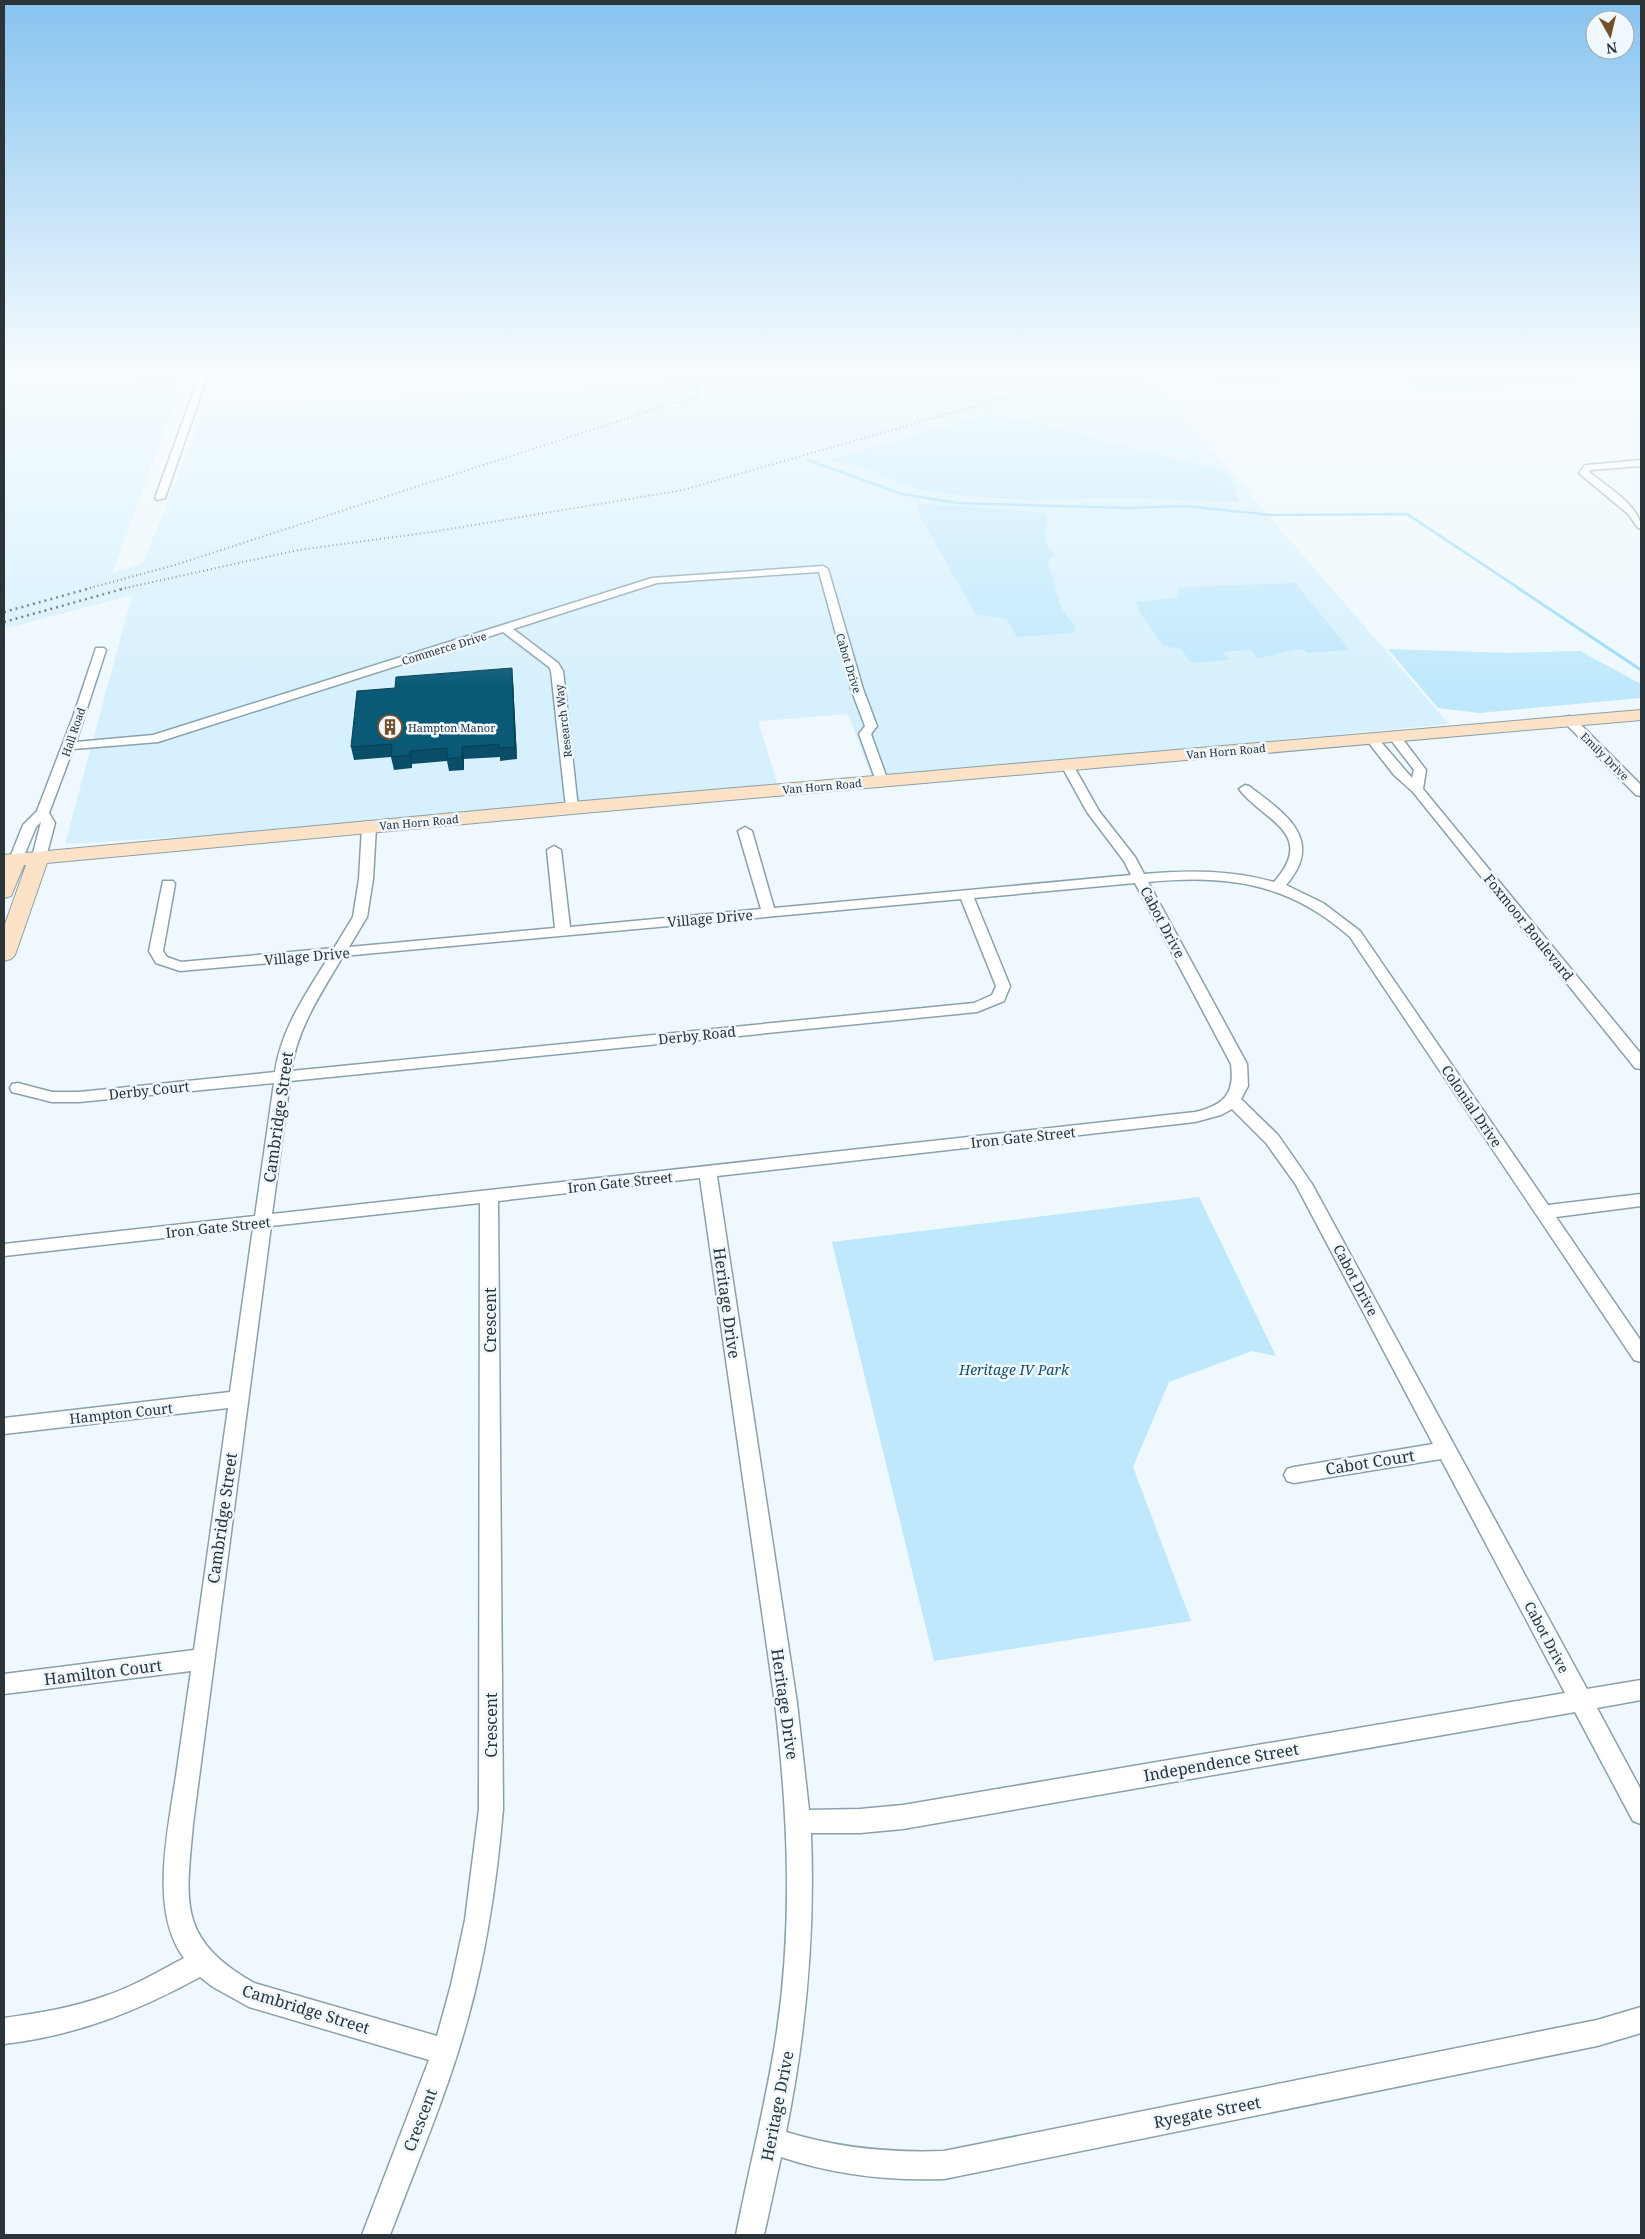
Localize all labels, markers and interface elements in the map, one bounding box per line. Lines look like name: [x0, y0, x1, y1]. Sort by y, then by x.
north arrow: [1585, 10, 1635, 60]
text: N: [1605, 38, 1619, 59]
street label: Commerce Drive: [400, 628, 488, 668]
street label: Cabot Drive: [833, 631, 865, 695]
street label: Research Way: [551, 683, 575, 758]
street label: Hall Road: [58, 705, 88, 759]
building icon: Hampton Manor: [377, 714, 403, 740]
place label: Hampton Manor: [408, 720, 496, 735]
street label: Emily Drive: [1578, 729, 1632, 783]
street label: Van Horn Road: [1186, 740, 1267, 762]
street label: Van Horn Road: [782, 775, 863, 797]
street label: Van Horn Road: [379, 811, 460, 833]
street label: Foxmoor Boulevard: [1480, 869, 1578, 985]
street label: Cabot Drive: [1136, 883, 1190, 961]
street label: Village Drive: [666, 905, 754, 931]
street label: Village Drive: [263, 943, 351, 969]
street label: Derby Road: [657, 1021, 737, 1049]
street label: Cambridge Street: [258, 1050, 298, 1184]
street label: Colonial Drive: [1437, 1061, 1507, 1151]
street label: Derby Court: [108, 1076, 190, 1104]
street label: Iron Gate Street: [970, 1122, 1077, 1152]
street label: Iron Gate Street: [567, 1167, 674, 1197]
street label: Iron Gate Street: [165, 1212, 272, 1242]
street label: Cabot Drive: [1329, 1241, 1383, 1319]
street label: Heritage Drive: [708, 1246, 746, 1360]
street label: Crescent: [479, 1287, 501, 1353]
park label: Heritage IV Park: [958, 1360, 1070, 1379]
street label: Hampton Court: [69, 1398, 174, 1428]
street label: Cabot Court: [1324, 1444, 1417, 1480]
street label: Cambridge Street: [202, 1451, 242, 1585]
street label: Cabot Drive: [1520, 1598, 1574, 1676]
street label: Heritage Drive: [766, 1647, 804, 1761]
street label: Hamilton Court: [43, 1654, 164, 1690]
street label: Crescent: [480, 1692, 502, 1758]
street label: Independence Street: [1142, 1737, 1301, 1786]
street label: Cambridge Street: [240, 1979, 373, 2039]
street label: Heritage Drive: [756, 2049, 798, 2163]
street label: Crescent: [398, 2085, 442, 2155]
street label: Ryegate Street: [1152, 2091, 1263, 2133]

